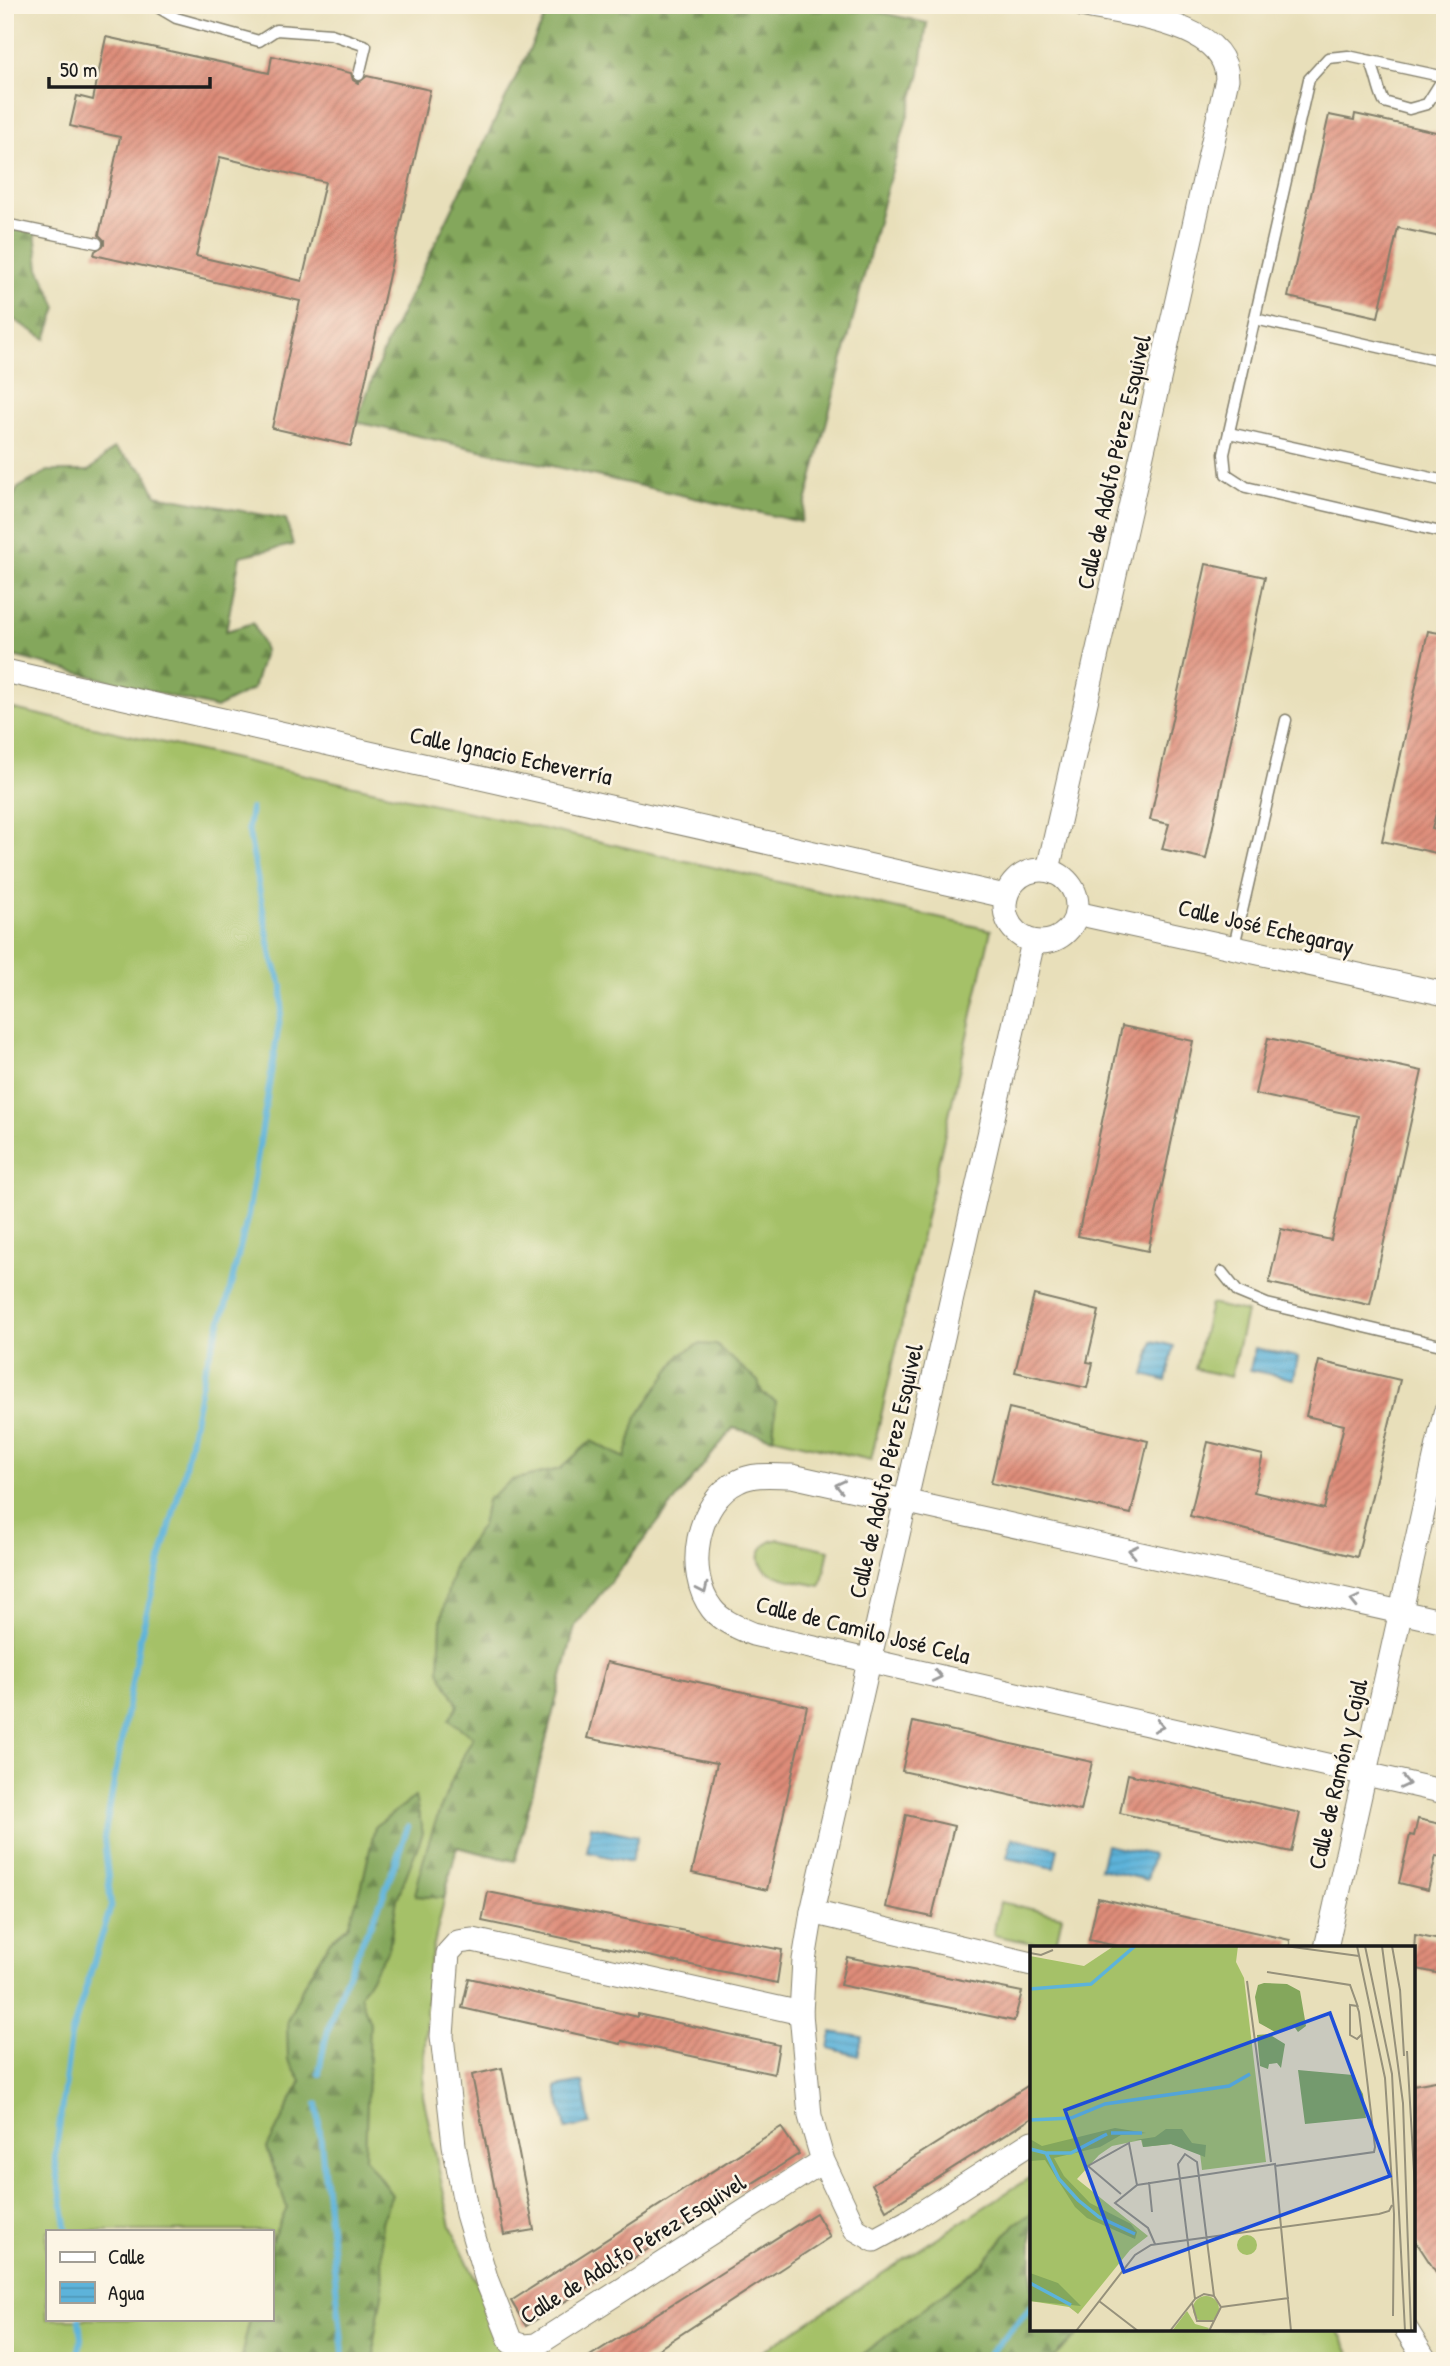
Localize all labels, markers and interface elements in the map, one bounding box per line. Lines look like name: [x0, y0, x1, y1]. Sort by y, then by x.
scale bar: [49, 46, 210, 90]
text: 50 m: [60, 55, 97, 84]
street label: Calle de Adolfo Pérez Esquivel: [1068, 331, 1158, 592]
street label: Calle Ignacio Echeverría: [407, 718, 615, 792]
street label: Calle José Echegaray: [1175, 890, 1357, 962]
street label: Calle de Adolfo Pérez Esquivel: [840, 1340, 930, 1601]
one-way arrow: [834, 1480, 846, 1495]
one-way arrow: [1127, 1544, 1139, 1559]
one-way arrow: [694, 1582, 708, 1594]
street label: Calle de Camilo José Cela: [753, 1587, 974, 1671]
one-way arrow: [1349, 1594, 1361, 1609]
one-way arrow: [931, 1667, 943, 1682]
street label: Calle de Ramón y Cajal: [1300, 1675, 1375, 1872]
one-way arrow: [1153, 1718, 1165, 1733]
one-way arrow: [1399, 1775, 1411, 1789]
inset map: [1030, 1946, 1415, 2331]
street label: Calle de Adolfo Pérez Esquivel: [514, 2165, 752, 2331]
legend: [46, 2230, 273, 2320]
text: Calle: [108, 2242, 145, 2271]
text: Agua: [108, 2278, 144, 2307]

